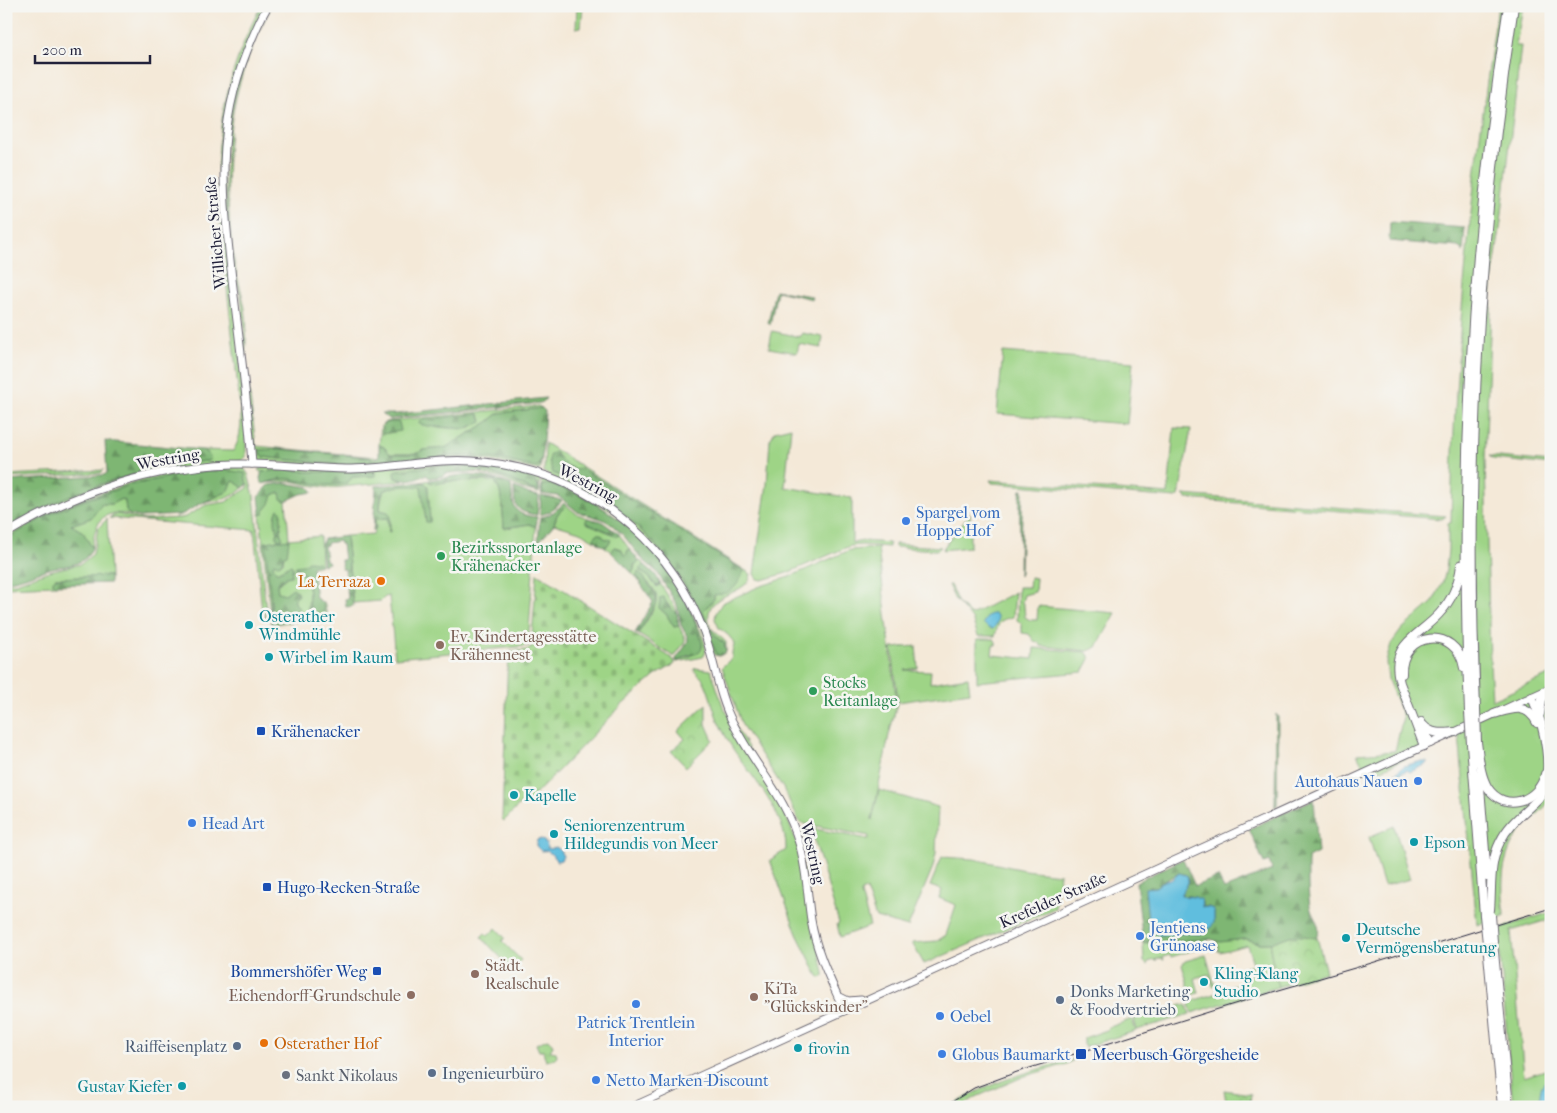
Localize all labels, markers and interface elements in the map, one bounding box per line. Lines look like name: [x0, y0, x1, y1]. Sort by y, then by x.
scale bar: [35, 32, 150, 64]
text: 200 m: [42, 41, 82, 59]
street label: Willicher Straße: [201, 176, 229, 291]
street label: Westring: [134, 444, 201, 474]
street label: Westring: [555, 459, 621, 507]
place label: Spargel vom Hoppe Hof: [916, 503, 1001, 540]
marker: Spargel vom Hoppe Hof: [900, 515, 912, 527]
place label: Bezirkssportanlage Krähenacker: [451, 538, 582, 575]
marker: Bezirkssportanlage Krähenacker: [435, 550, 447, 562]
place label: La Terraza: [298, 572, 372, 591]
marker: La Terraza: [375, 575, 387, 587]
place label: Osterather Windmühle: [258, 607, 341, 644]
marker: Osterather Windmühle: [243, 619, 255, 631]
place label: Ev. Kindertagesstätte Krähennest: [450, 627, 596, 664]
marker: Ev. Kindertagesstätte Krähennest: [434, 639, 446, 651]
place label: Wirbel im Raum: [278, 648, 394, 667]
marker: Wirbel im Raum: [263, 651, 275, 663]
place label: Stocks Reitanlage: [823, 673, 898, 710]
marker: Stocks Reitanlage: [807, 685, 819, 697]
place label: Krähenacker: [271, 722, 360, 741]
marker: Krähenacker: [255, 725, 267, 737]
place label: Autohaus Nauen: [1294, 772, 1409, 791]
marker: Autohaus Nauen: [1412, 775, 1424, 787]
place label: Kapelle: [524, 786, 576, 805]
marker: Kapelle: [508, 789, 520, 801]
place label: Head Art: [202, 814, 265, 833]
place label: Seniorenzentrum Hildegundis von Meer: [564, 816, 718, 853]
marker: Head Art: [186, 817, 198, 829]
street label: Westring: [796, 819, 830, 887]
marker: Seniorenzentrum Hildegundis von Meer: [548, 828, 560, 840]
place label: Epson: [1424, 833, 1466, 852]
marker: Epson: [1408, 836, 1420, 848]
street label: Krefelder Straße: [997, 868, 1110, 932]
place label: Hugo-Recken-Straße: [277, 878, 420, 897]
marker: Hugo-Recken-Straße: [261, 881, 273, 893]
place label: Jentjens Grünoase: [1148, 918, 1216, 955]
place label: Deutsche Vermögensberatung: [1355, 920, 1497, 957]
marker: Jentjens Grünoase: [1134, 930, 1146, 942]
marker: Deutsche Vermögensberatung: [1340, 932, 1352, 944]
place label: Städt. Realschule: [485, 956, 559, 993]
place label: Bommershöfer Weg: [230, 962, 367, 981]
place label: Kling-Klang Studio: [1214, 964, 1299, 1001]
marker: Bommershöfer Weg: [371, 965, 383, 977]
marker: Städt. Realschule: [469, 968, 481, 980]
marker: Kling-Klang Studio: [1198, 976, 1210, 988]
place label: KiTa "Glückskinder": [764, 979, 868, 1016]
place label: Donks Marketing & Foodvertrieb: [1070, 982, 1190, 1019]
place label: Eichendorff-Grundschule: [228, 986, 401, 1005]
marker: Eichendorff-Grundschule: [405, 989, 417, 1001]
marker: KiTa "Glückskinder": [748, 991, 760, 1003]
marker: Donks Marketing & Foodvertrieb: [1054, 994, 1066, 1006]
marker: Patrick Trentlein Interior: [630, 998, 642, 1010]
place label: Oebel: [950, 1007, 992, 1026]
marker: Oebel: [934, 1010, 946, 1022]
place label: Patrick Trentlein Interior: [577, 1013, 696, 1050]
place label: Osterather Hof: [274, 1034, 383, 1053]
place label: Raiffeisenplatz: [125, 1037, 227, 1056]
marker: Osterather Hof: [258, 1037, 270, 1049]
place label: frovin: [808, 1039, 851, 1058]
marker: Raiffeisenplatz: [231, 1040, 243, 1052]
marker: frovin: [792, 1042, 804, 1054]
place label: Globus Baumarkt: [952, 1045, 1071, 1064]
place label: Meerbusch-Görgesheide: [1092, 1045, 1259, 1064]
marker: Meerbusch-Görgesheide: [1074, 1047, 1088, 1061]
marker: Globus Baumarkt: [936, 1048, 948, 1060]
place label: Ingenieurbüro: [442, 1064, 544, 1083]
place label: Sankt Nikolaus: [296, 1066, 398, 1085]
marker: Ingenieurbüro: [426, 1067, 438, 1079]
marker: Sankt Nikolaus: [280, 1069, 292, 1081]
place label: Netto Marken-Discount: [606, 1071, 769, 1090]
marker: Netto Marken-Discount: [590, 1074, 602, 1086]
place label: Gustav Kiefer: [78, 1077, 172, 1096]
marker: Gustav Kiefer: [176, 1080, 188, 1092]

